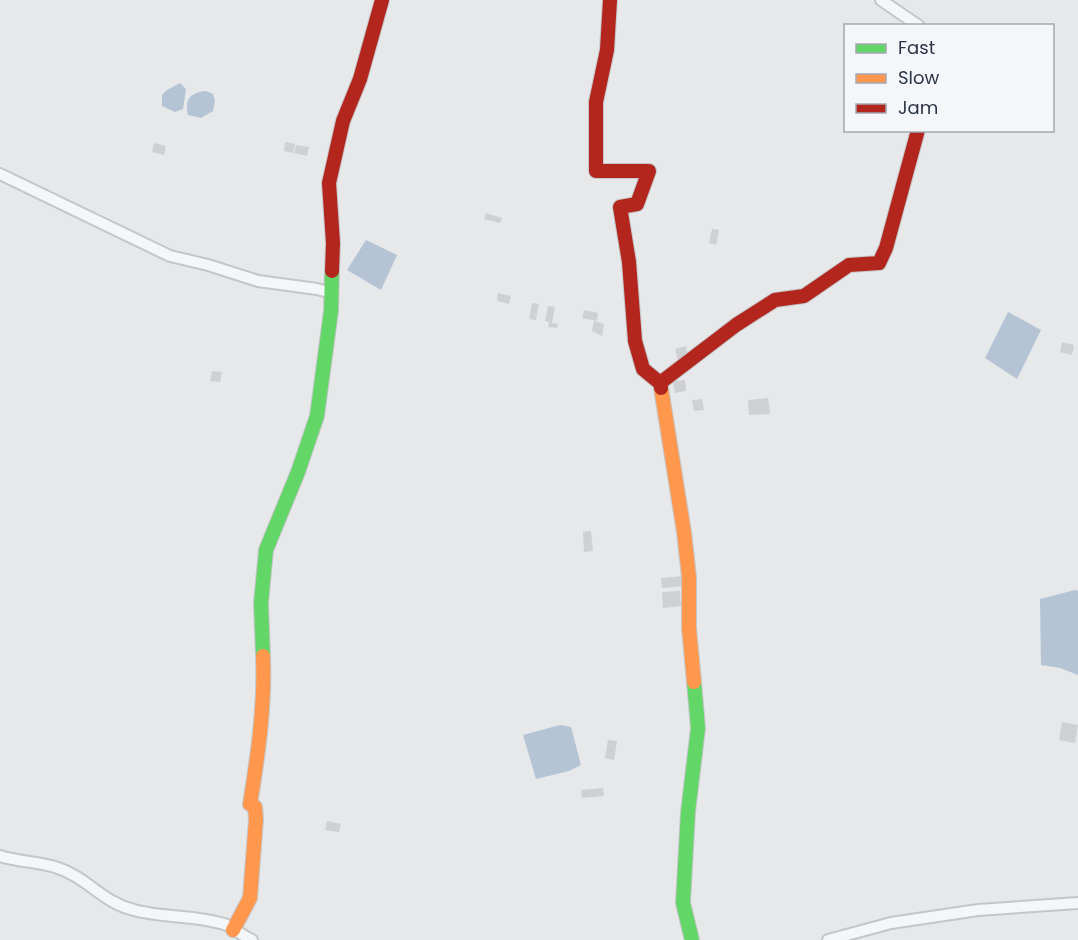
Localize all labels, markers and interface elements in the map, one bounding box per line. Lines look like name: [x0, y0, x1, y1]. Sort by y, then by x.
legend: [844, 24, 1054, 132]
text: Fast: [898, 35, 935, 60]
text: Slow: [898, 65, 940, 90]
text: Jam: [898, 95, 938, 120]

